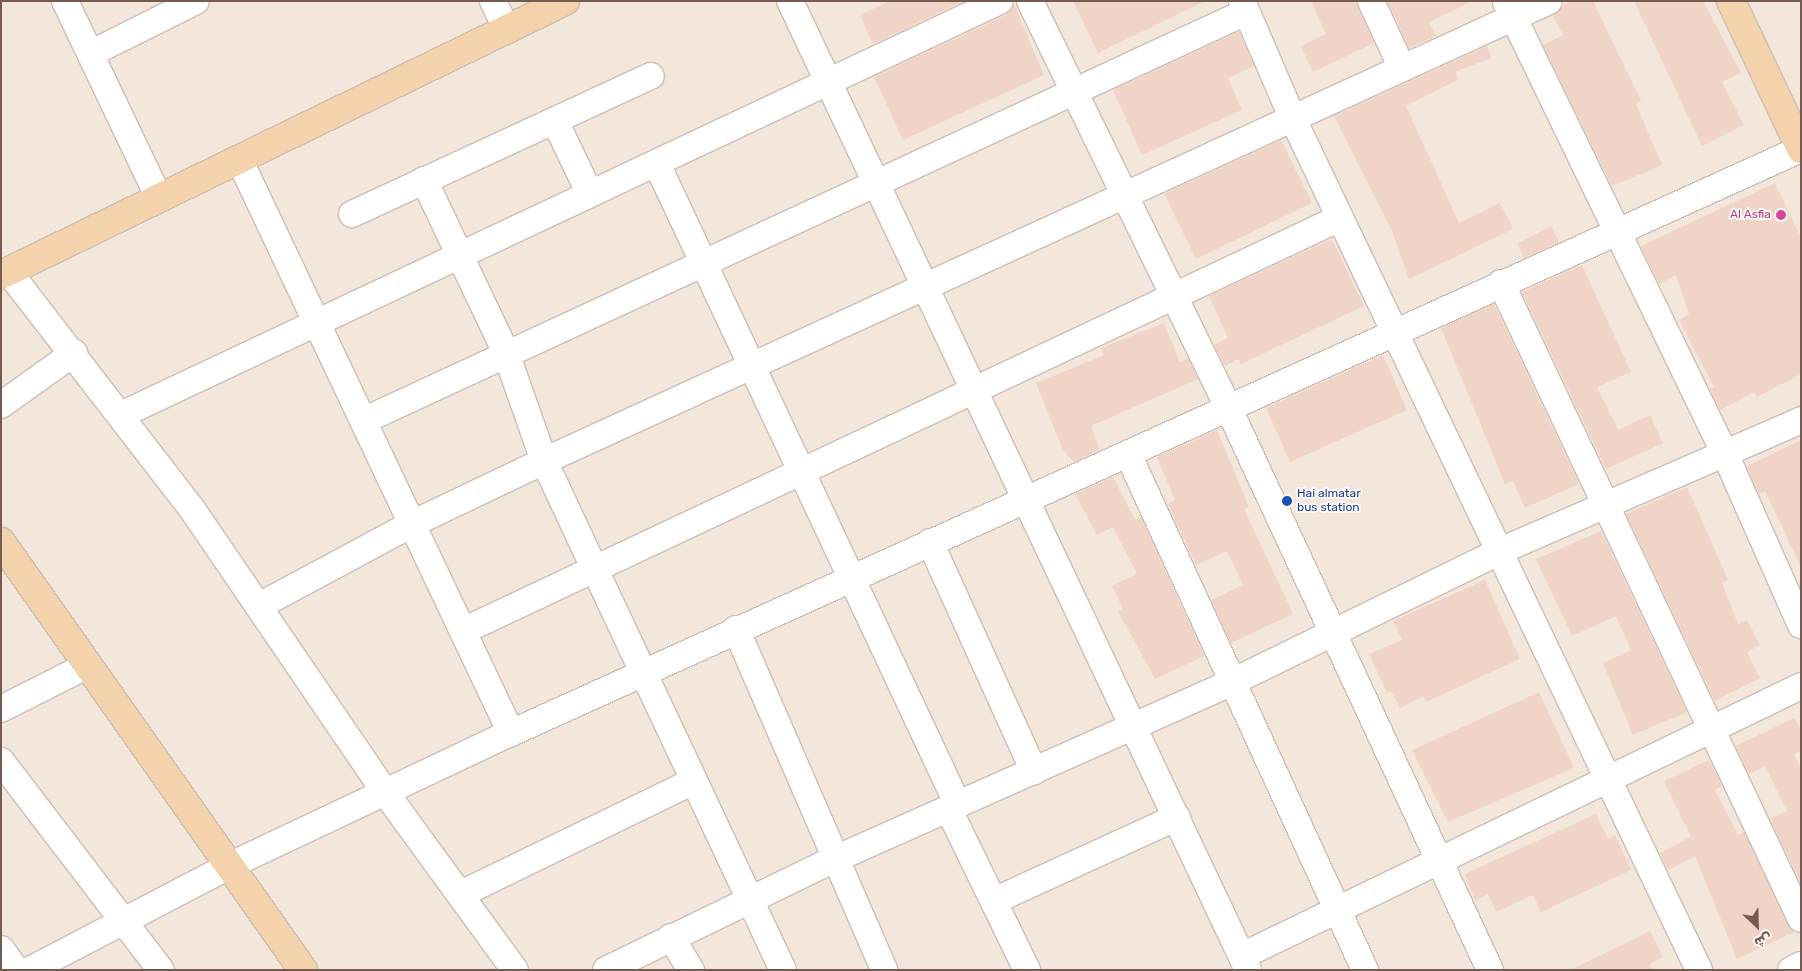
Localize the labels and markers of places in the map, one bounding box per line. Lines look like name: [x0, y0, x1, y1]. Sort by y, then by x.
place label: Al Asfia: [1730, 208, 1771, 222]
marker: Al Asfia: [1775, 209, 1787, 221]
place label: Hai almatar bus station: [1297, 487, 1361, 515]
marker: Hai almatar bus station: [1281, 495, 1293, 507]

